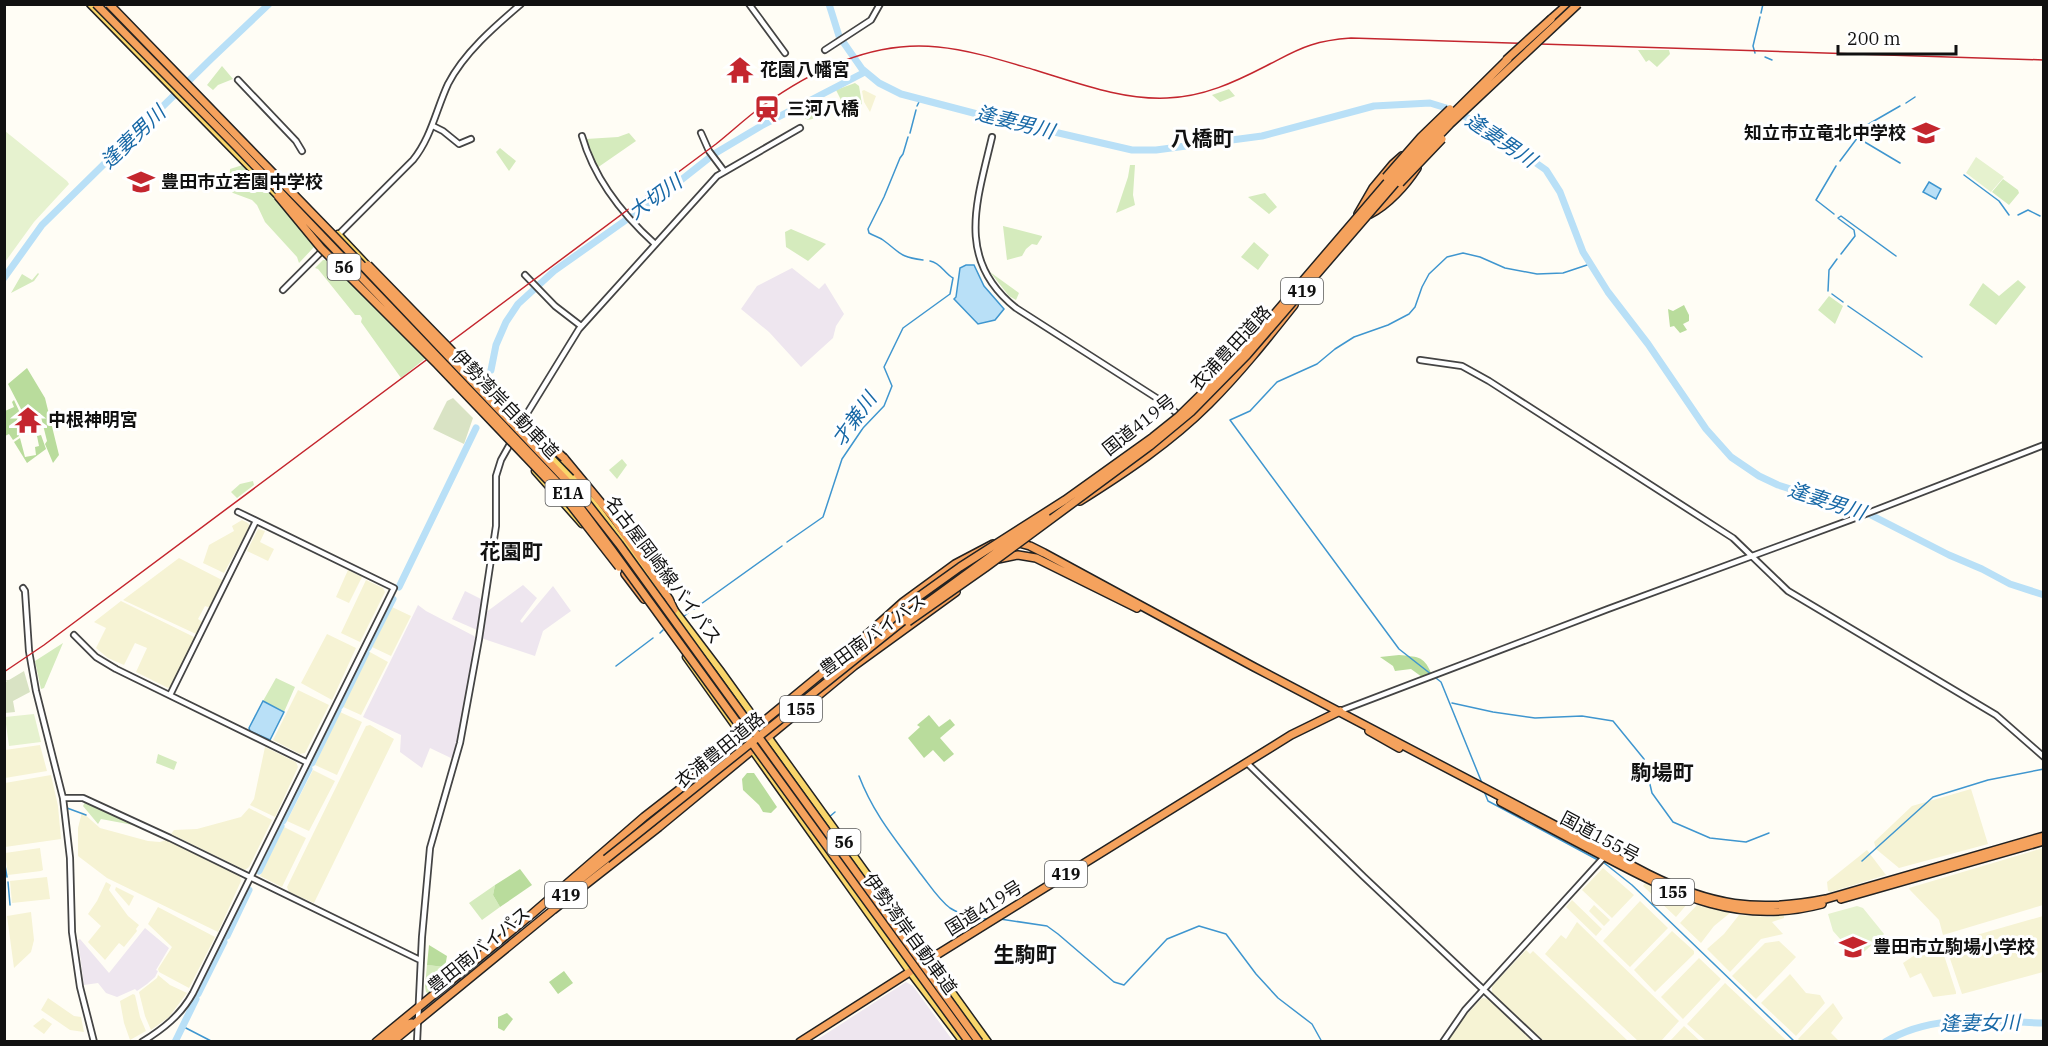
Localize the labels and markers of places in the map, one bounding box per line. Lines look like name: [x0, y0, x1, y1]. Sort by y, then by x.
temple icon: 花園八幡宮: [725, 55, 755, 85]
place label: 花園八幡宮: [760, 58, 850, 81]
station icon: 三河八橋: [752, 94, 782, 124]
place label: 三河八橋: [787, 97, 859, 120]
school or university icon: 知立市立竜北中学校: [1911, 118, 1941, 148]
place label: 知立市立竜北中学校: [1744, 121, 1906, 144]
school or university icon: 豊田市立若園中学校: [126, 167, 156, 197]
place label: 豊田市立若園中学校: [161, 170, 323, 193]
temple icon: 中根神明宮: [13, 405, 43, 435]
place label: 中根神明宮: [48, 408, 138, 431]
school or university icon: 豊田市立駒場小学校: [1838, 932, 1868, 962]
place label: 豊田市立駒場小学校: [1873, 935, 2035, 958]

